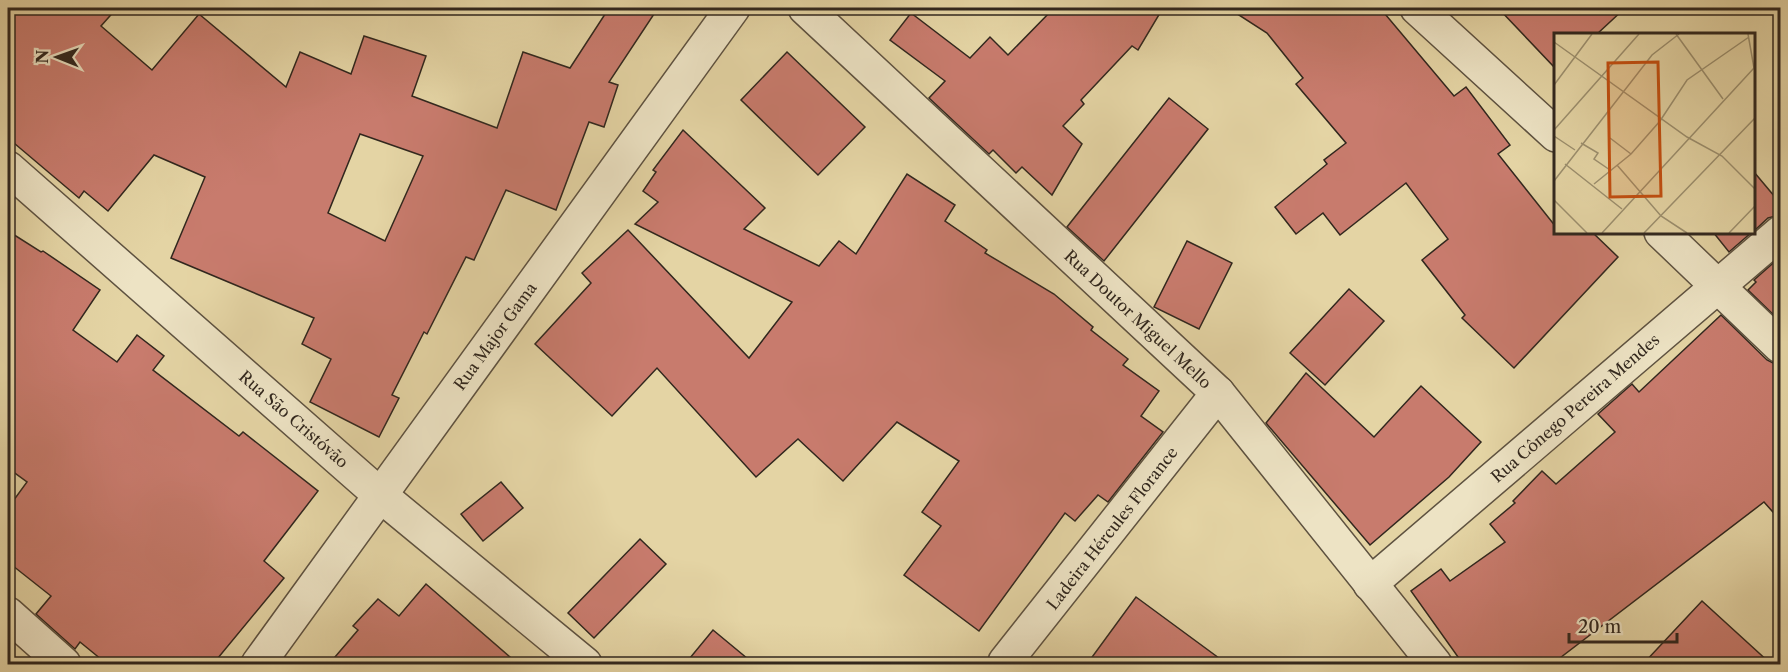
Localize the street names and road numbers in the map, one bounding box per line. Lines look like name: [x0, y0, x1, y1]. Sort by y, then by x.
street label: Rua Doutor Miguel Mello: [1060, 245, 1216, 393]
street label: Rua Major Gama: [449, 278, 541, 394]
street label: Rua Cônego Pereira Mendes: [1487, 329, 1663, 487]
street label: Rua São Cristóvão: [235, 366, 353, 472]
street label: Ladeira Hércules Florance: [1042, 443, 1182, 613]

